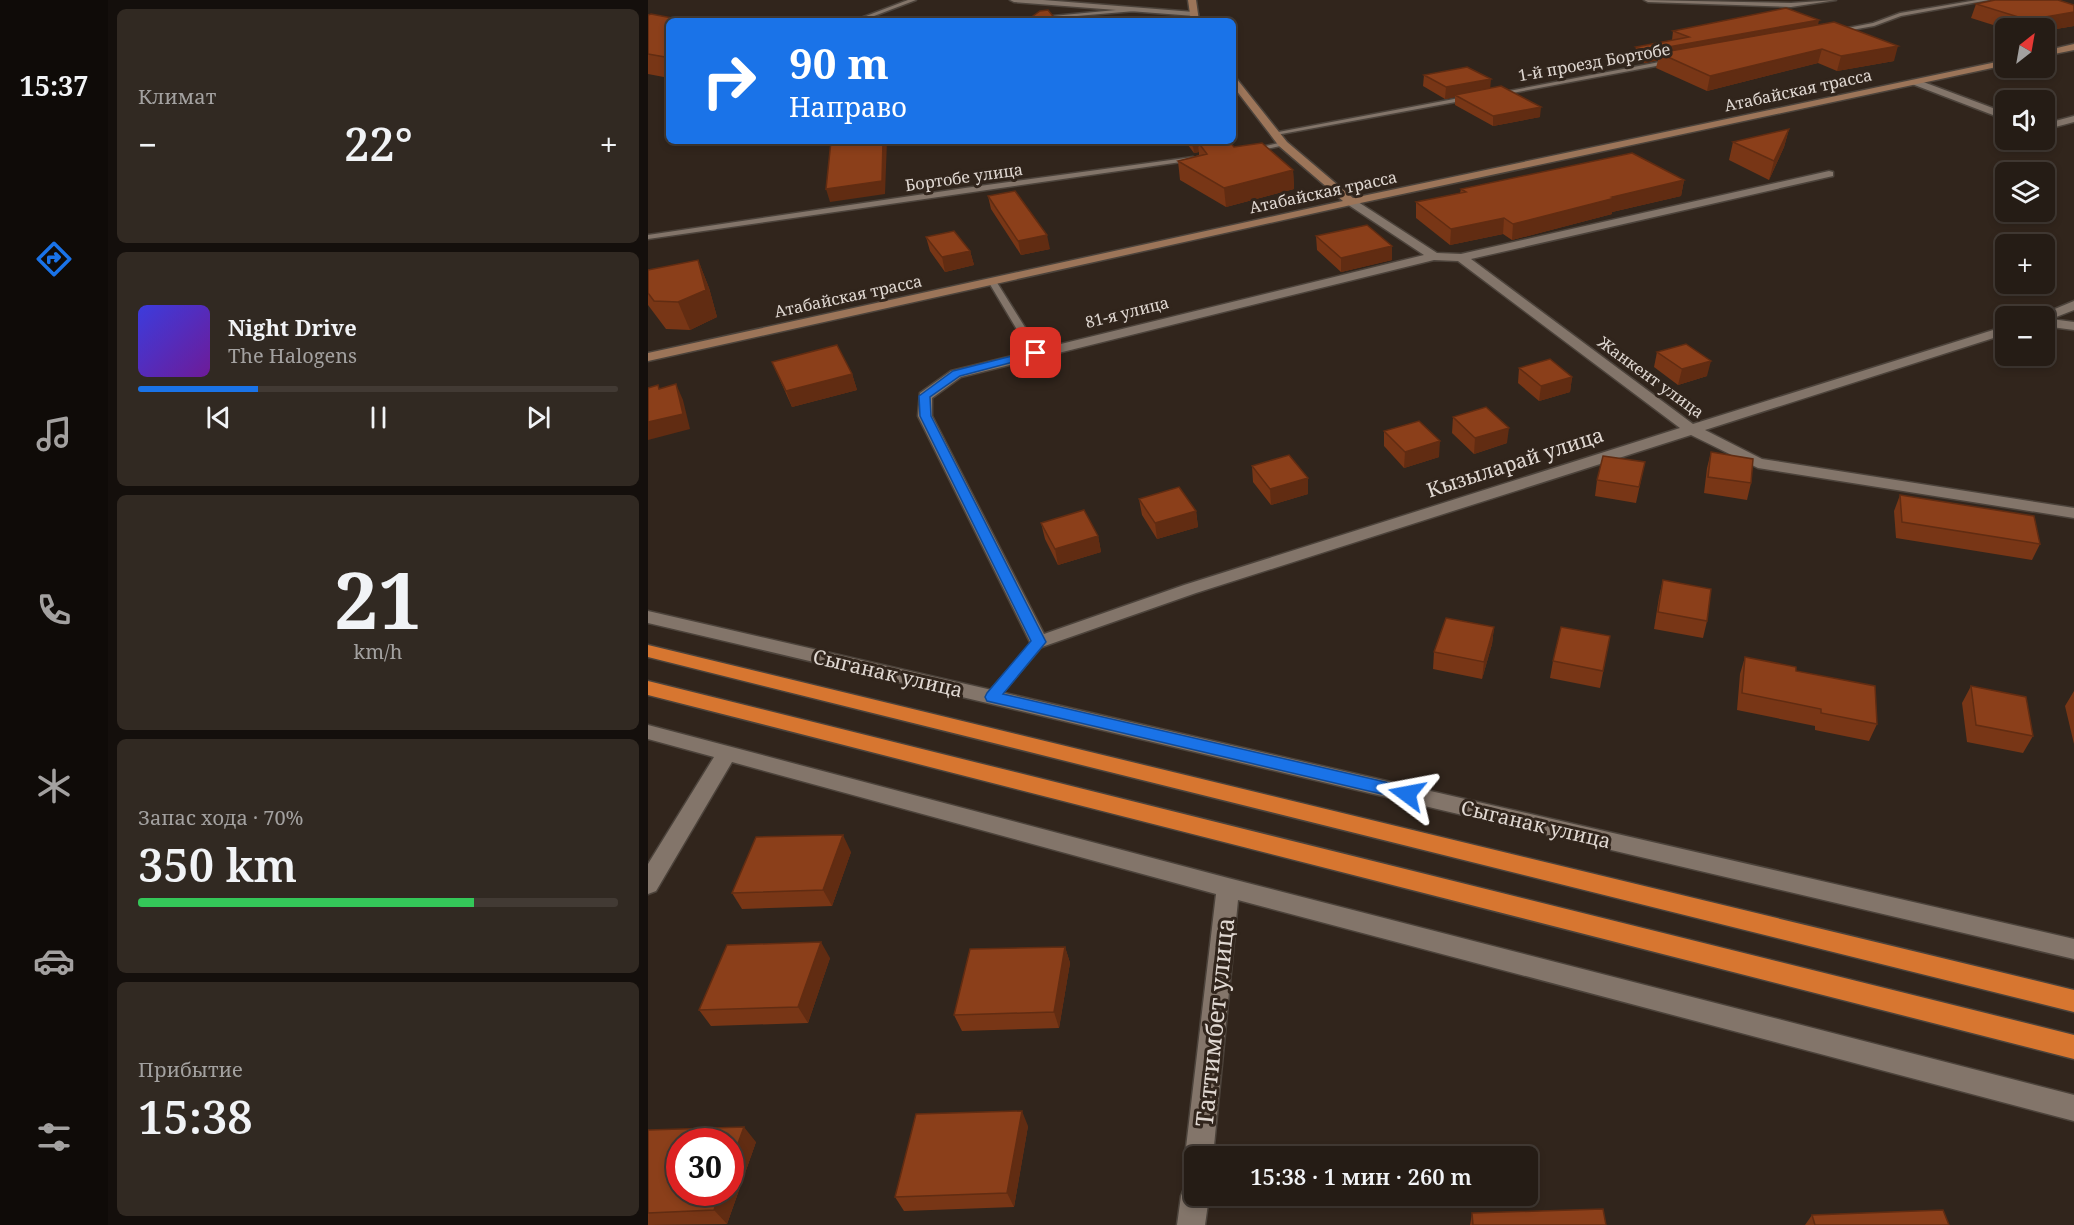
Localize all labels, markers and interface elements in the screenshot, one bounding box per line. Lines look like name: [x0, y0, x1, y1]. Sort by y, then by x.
north arrow: [1995, 18, 2055, 78]
map controls: [1995, 18, 2055, 366]
text: 90 m: [789, 34, 889, 91]
street label: 1-й проезд Бортобе: [1516, 38, 1672, 86]
icon: right: [690, 42, 768, 120]
street label: Атабайская трасса: [1722, 64, 1874, 116]
text: 15:37: [19, 67, 89, 104]
text: Климат: [138, 83, 216, 110]
text: Направо: [789, 88, 907, 125]
button: sound: [1995, 90, 2055, 150]
text: 22°: [344, 113, 413, 174]
text: −: [138, 122, 157, 167]
text: +: [600, 122, 618, 167]
street label: Бортобе улица: [904, 158, 1024, 196]
button: layers: [1995, 162, 2055, 222]
street label: Атабайская трасса: [1247, 166, 1399, 218]
button: +: [1995, 234, 2055, 294]
icon: directions: [33, 238, 75, 280]
street label: Атабайская трасса: [772, 270, 924, 322]
street label: 81-я улица: [1083, 291, 1171, 333]
button: −: [1995, 306, 2055, 366]
text: Night Drive: [228, 312, 357, 342]
pin: [1010, 327, 1061, 378]
street label: Жанкент улица: [1593, 330, 1709, 423]
icon: arrive: [1019, 336, 1052, 369]
text: The Halogens: [228, 342, 357, 369]
icon: previous: [202, 401, 235, 434]
icon: pause: [362, 401, 395, 434]
icon: next: [522, 401, 555, 434]
icon: music: [33, 413, 75, 455]
street label: Кызыларай улица: [1423, 421, 1607, 503]
text: 21: [334, 546, 422, 652]
icon: phone: [33, 589, 75, 631]
text: km/h: [353, 638, 403, 665]
street label: Сыганак улица: [810, 643, 966, 703]
position arrow: [1375, 762, 1439, 826]
icon: climate: [33, 765, 75, 807]
street label: Сыганак улица: [1458, 794, 1614, 854]
text: Запас хода · 70%: [138, 804, 303, 831]
text: 350 km: [138, 834, 297, 895]
street label: Таттимбет улица: [1187, 916, 1241, 1128]
icon: car: [33, 940, 75, 982]
text: Прибытие: [138, 1056, 243, 1083]
text: 15:38: [138, 1086, 253, 1147]
icon: filters: [33, 1116, 75, 1158]
speed limit sign: 30: [666, 1128, 744, 1206]
text: 15:38 · 1 мин · 260 m: [1250, 1161, 1472, 1191]

